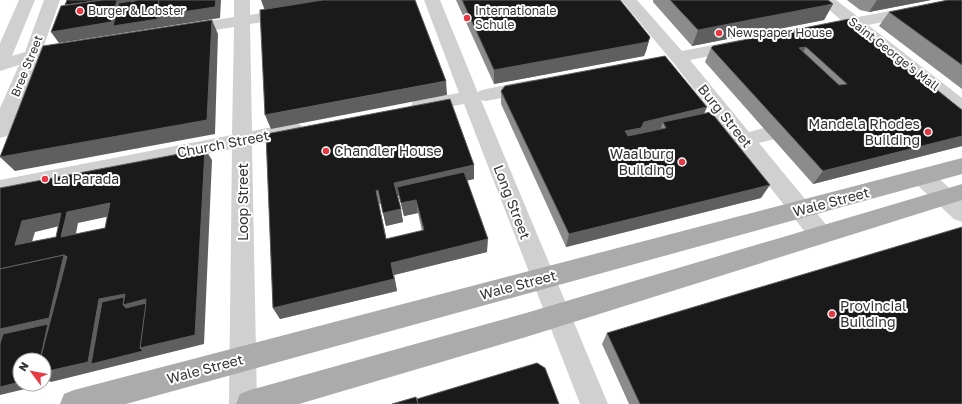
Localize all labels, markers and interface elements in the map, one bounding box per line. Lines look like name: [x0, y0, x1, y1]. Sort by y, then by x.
place label: Burger & Lobster: [88, 3, 185, 18]
place label: Internationale Schule: [475, 3, 557, 32]
marker: Burger & Lobster: [75, 6, 85, 16]
marker: Internationale Schule: [462, 13, 472, 23]
street label: Saint George's Mall: [846, 14, 943, 94]
place label: Newspaper House: [727, 25, 832, 40]
marker: Newspaper House: [714, 28, 724, 38]
street label: Bree Street: [7, 33, 46, 99]
street label: Burg Street: [695, 81, 756, 151]
place label: Mandela Rhodes Building: [808, 115, 920, 148]
street label: Church Street: [176, 126, 270, 161]
marker: Mandela Rhodes Building: [923, 127, 933, 137]
place label: Chandler House: [334, 142, 442, 159]
place label: Waalburg Building: [610, 145, 674, 178]
marker: Chandler House: [321, 146, 331, 156]
marker: Waalburg Building: [677, 157, 687, 167]
street label: Long Street: [490, 162, 534, 241]
street label: Loop Street: [234, 163, 251, 241]
place label: La Parada: [53, 170, 119, 187]
marker: La Parada: [40, 174, 50, 184]
street label: Wale Street: [791, 183, 871, 220]
street label: Wale Street: [478, 266, 558, 303]
place label: Provincial Building: [840, 297, 907, 330]
marker: Provincial Building: [827, 309, 837, 319]
street label: Wale Street: [165, 350, 245, 387]
north arrow: [12, 352, 52, 392]
text: N: [15, 359, 31, 373]

